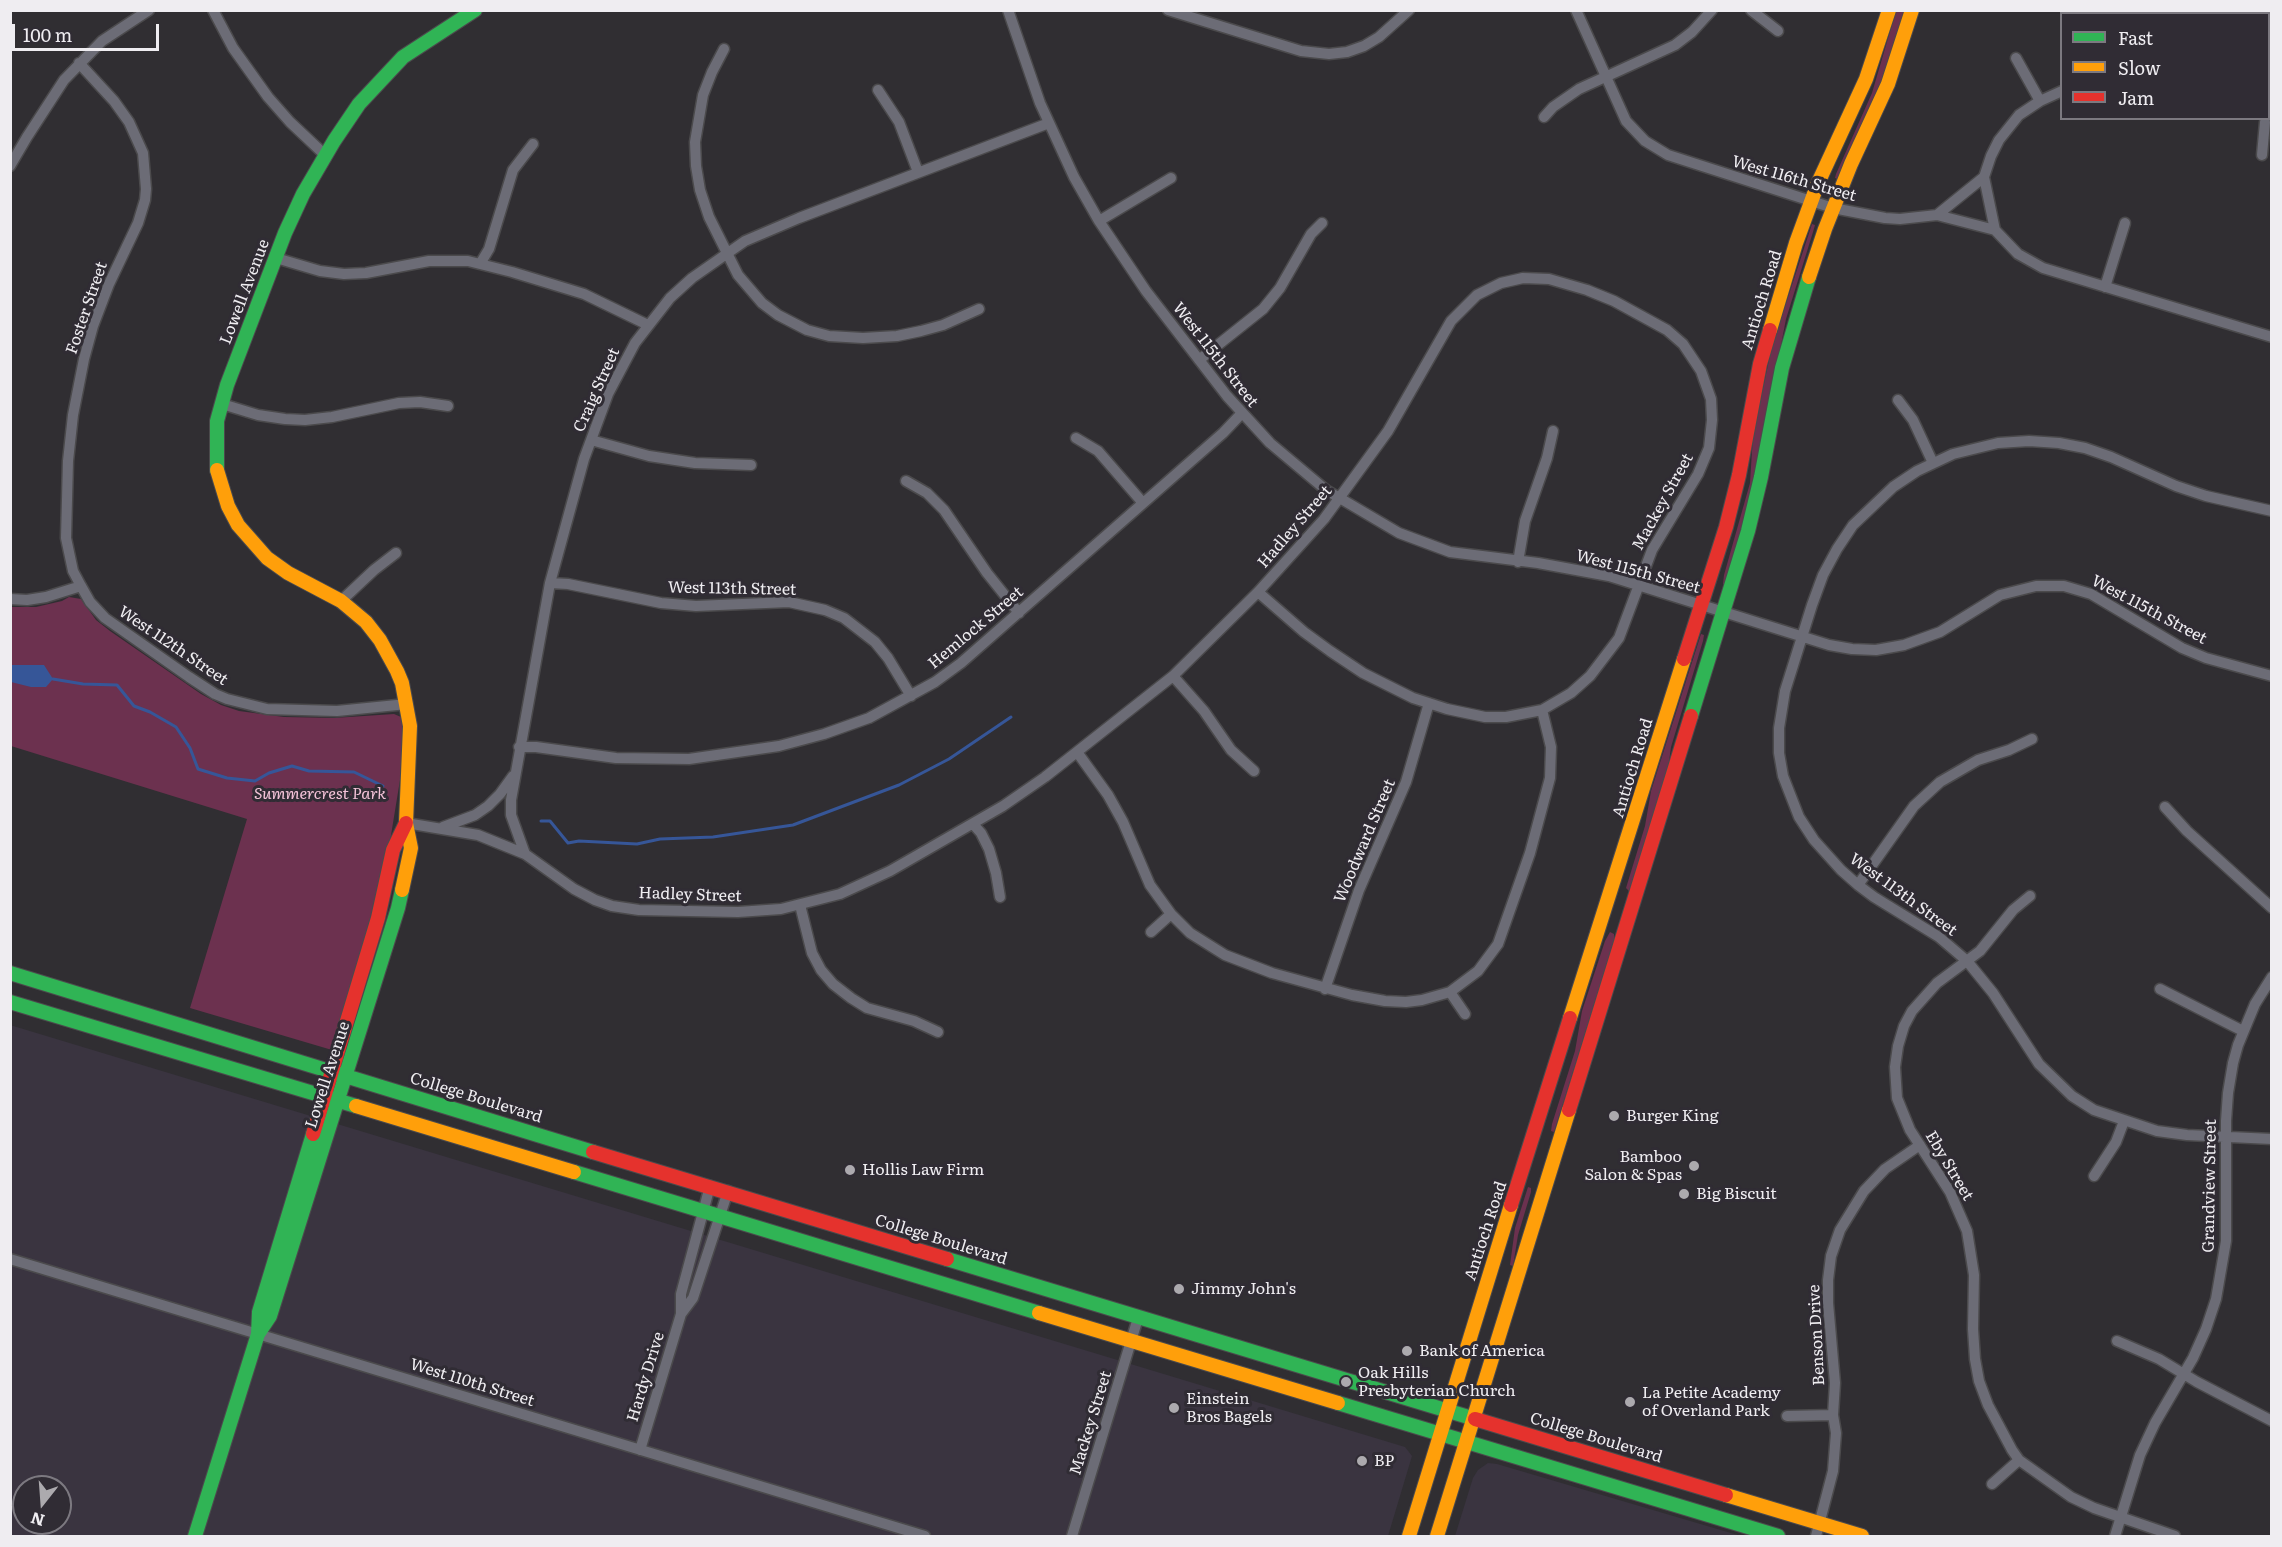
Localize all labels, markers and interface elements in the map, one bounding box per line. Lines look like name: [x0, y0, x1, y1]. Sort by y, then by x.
scale bar: [15, 12, 162, 50]
legend: [2060, 12, 2270, 120]
text: 100 m: [23, 21, 72, 48]
text: Fast: [2118, 24, 2153, 51]
text: Slow: [2118, 54, 2160, 81]
text: Jam: [2118, 84, 2154, 111]
street label: West 116th Street: [1730, 152, 1858, 206]
street label: Lowell Avenue: [216, 237, 274, 347]
street label: Antioch Road: [1738, 248, 1786, 352]
street label: Foster Street: [62, 259, 112, 357]
street label: West 115th Street: [1168, 299, 1262, 411]
street label: Craig Street: [570, 345, 624, 435]
street label: Mackey Street: [1628, 450, 1698, 554]
street label: Hadley Street: [1254, 482, 1336, 572]
street label: West 115th Street: [1574, 546, 1702, 598]
street label: West 115th Street: [2088, 571, 2210, 649]
street label: West 113th Street: [668, 578, 796, 600]
street label: Hemlock Street: [925, 583, 1027, 673]
street label: West 112th Street: [115, 602, 231, 690]
street label: Antioch Road: [1609, 716, 1657, 820]
street label: Woodward Street: [1330, 776, 1400, 906]
park label: Summercrest Park: [254, 784, 386, 804]
street label: West 113th Street: [1845, 849, 1961, 941]
street label: Hadley Street: [638, 884, 742, 906]
street label: Lowell Avenue: [302, 1019, 354, 1131]
street label: College Boulevard: [407, 1069, 545, 1127]
place label: Burger King: [1626, 1106, 1719, 1126]
marker: Burger King: [1607, 1109, 1621, 1123]
street label: Grandview Street: [2199, 1119, 2221, 1253]
street label: Eby Street: [1921, 1128, 1977, 1204]
place label: Bamboo Salon & Spas: [1584, 1147, 1682, 1185]
marker: Bamboo Salon & Spas: [1687, 1159, 1701, 1173]
place label: Hollis Law Firm: [862, 1160, 984, 1180]
marker: Hollis Law Firm: [843, 1163, 857, 1177]
street label: Antioch Road: [1461, 1179, 1511, 1283]
place label: Big Biscuit: [1696, 1184, 1777, 1204]
marker: Big Biscuit: [1677, 1187, 1691, 1201]
street label: College Boulevard: [872, 1211, 1010, 1269]
place label: Jimmy John's: [1191, 1279, 1296, 1299]
marker: Jimmy John's: [1172, 1282, 1186, 1296]
street label: Benson Drive: [1805, 1284, 1829, 1386]
street label: Hardy Drive: [623, 1330, 669, 1424]
place label: Bank of America: [1419, 1341, 1545, 1361]
marker: Bank of America: [1400, 1344, 1414, 1358]
street label: West 110th Street: [407, 1355, 537, 1411]
place label: Oak Hills Presbyterian Church: [1358, 1363, 1516, 1401]
street label: Mackey Street: [1066, 1369, 1116, 1477]
marker: Oak Hills Presbyterian Church: [1339, 1375, 1353, 1389]
place label: La Petite Academy of Overland Park: [1642, 1383, 1781, 1421]
place label: Einstein Bros Bagels: [1186, 1389, 1272, 1427]
marker: La Petite Academy of Overland Park: [1623, 1395, 1637, 1409]
marker: Einstein Bros Bagels: [1167, 1401, 1181, 1415]
street label: College Boulevard: [1527, 1409, 1665, 1467]
place label: BP: [1374, 1451, 1394, 1471]
marker: BP: [1355, 1454, 1369, 1468]
north arrow: [12, 1475, 72, 1535]
text: N: [27, 1507, 47, 1534]

